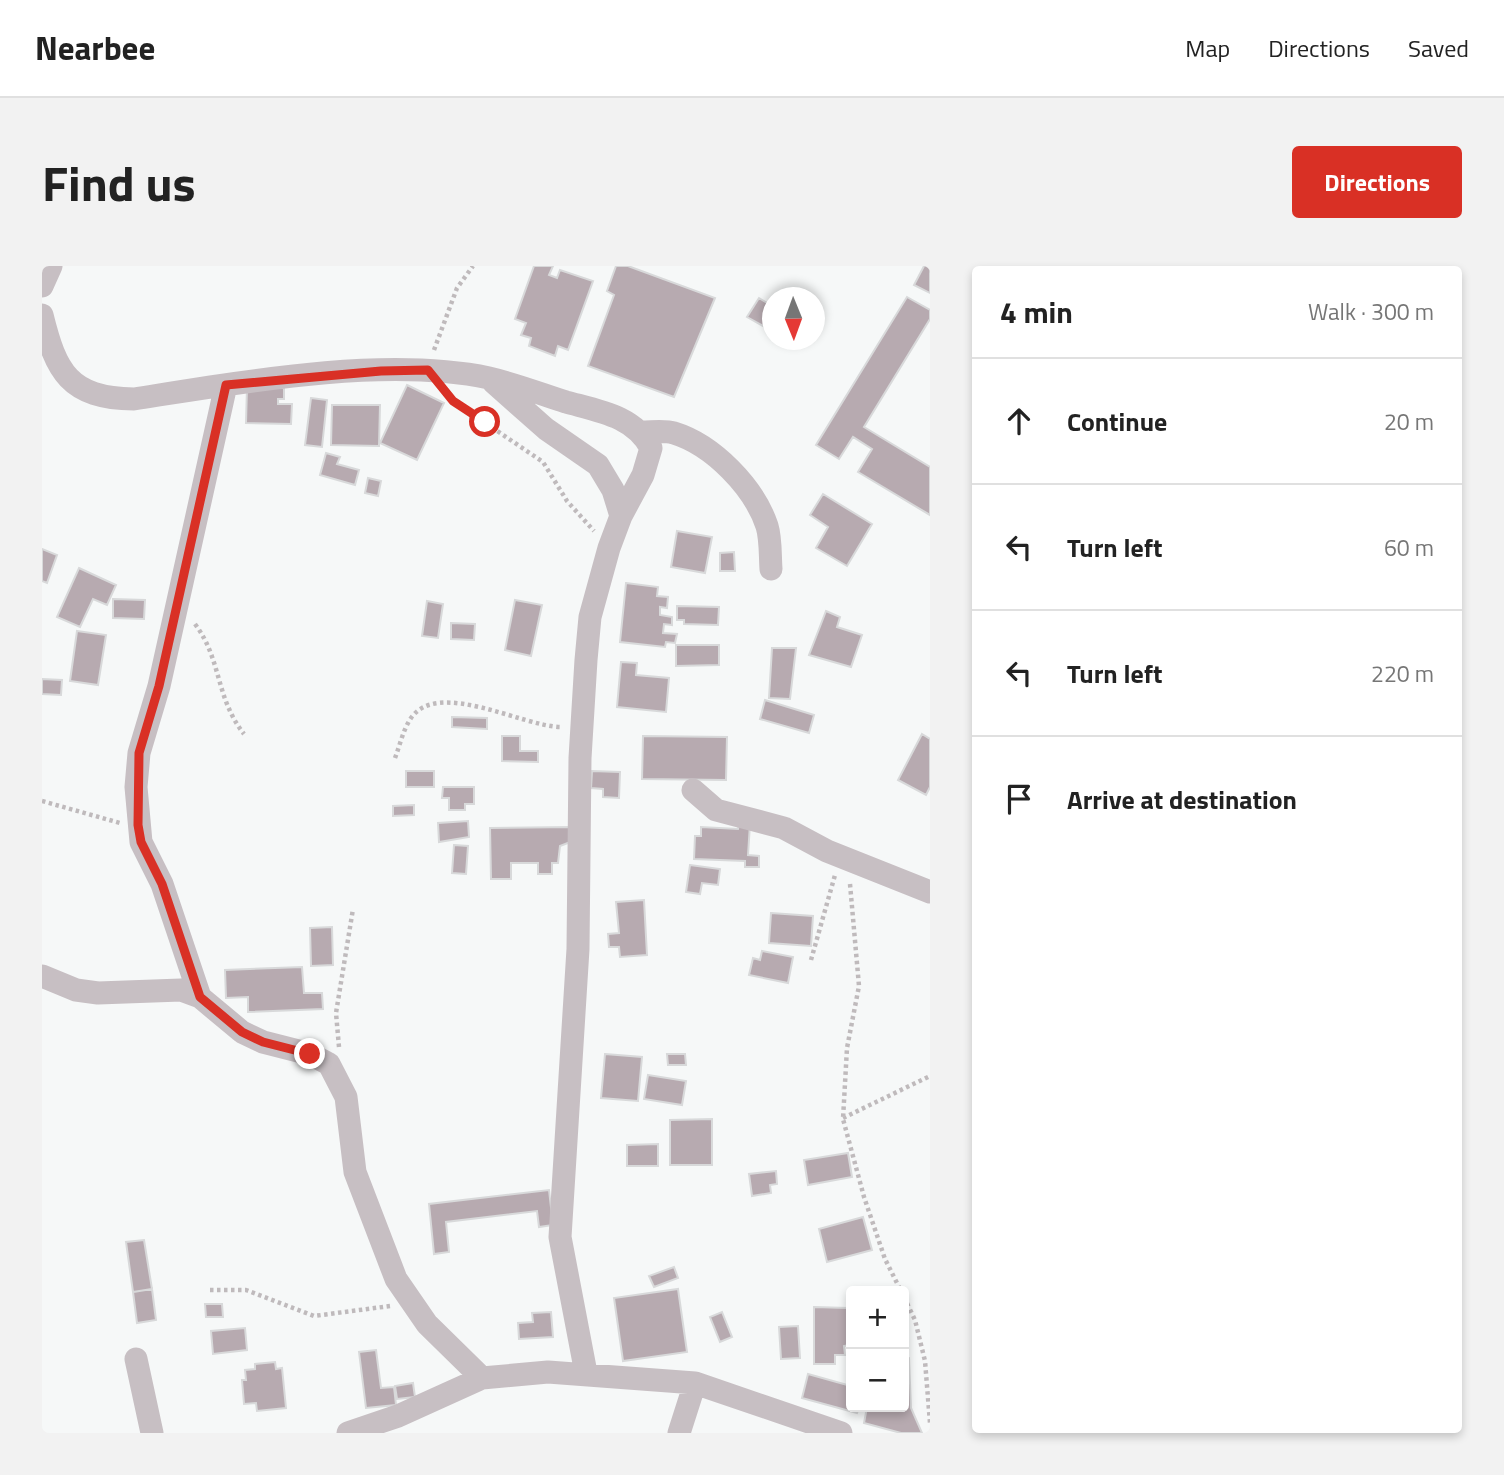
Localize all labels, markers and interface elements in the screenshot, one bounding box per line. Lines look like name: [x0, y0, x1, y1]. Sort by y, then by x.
text: Nearbee: [35, 23, 155, 73]
text: Map: [1185, 30, 1230, 66]
text: Directions: [1268, 30, 1370, 66]
text: Saved: [1408, 30, 1469, 66]
text: Find us: [42, 145, 196, 220]
button: Directions: [1292, 146, 1462, 218]
north arrow: [762, 287, 825, 350]
text: 4 min: [1000, 289, 1073, 335]
text: Walk · 300 m: [1308, 294, 1434, 329]
icon: ahead: [1000, 402, 1038, 440]
text: Continue: [1067, 402, 1167, 441]
text: 20 m: [1384, 404, 1434, 439]
route start: [469, 406, 500, 437]
icon: left: [1000, 528, 1038, 566]
text: Turn left: [1067, 528, 1162, 567]
text: 60 m: [1384, 530, 1434, 565]
icon: left: [1000, 654, 1038, 692]
text: Turn left: [1067, 654, 1162, 693]
text: 220 m: [1371, 656, 1434, 691]
icon: arrive: [1000, 780, 1038, 818]
text: Arrive at destination: [1067, 780, 1297, 819]
route end: [294, 1038, 325, 1069]
map controls: [846, 1286, 909, 1412]
button: +: [846, 1286, 909, 1349]
button: −: [846, 1349, 909, 1412]

